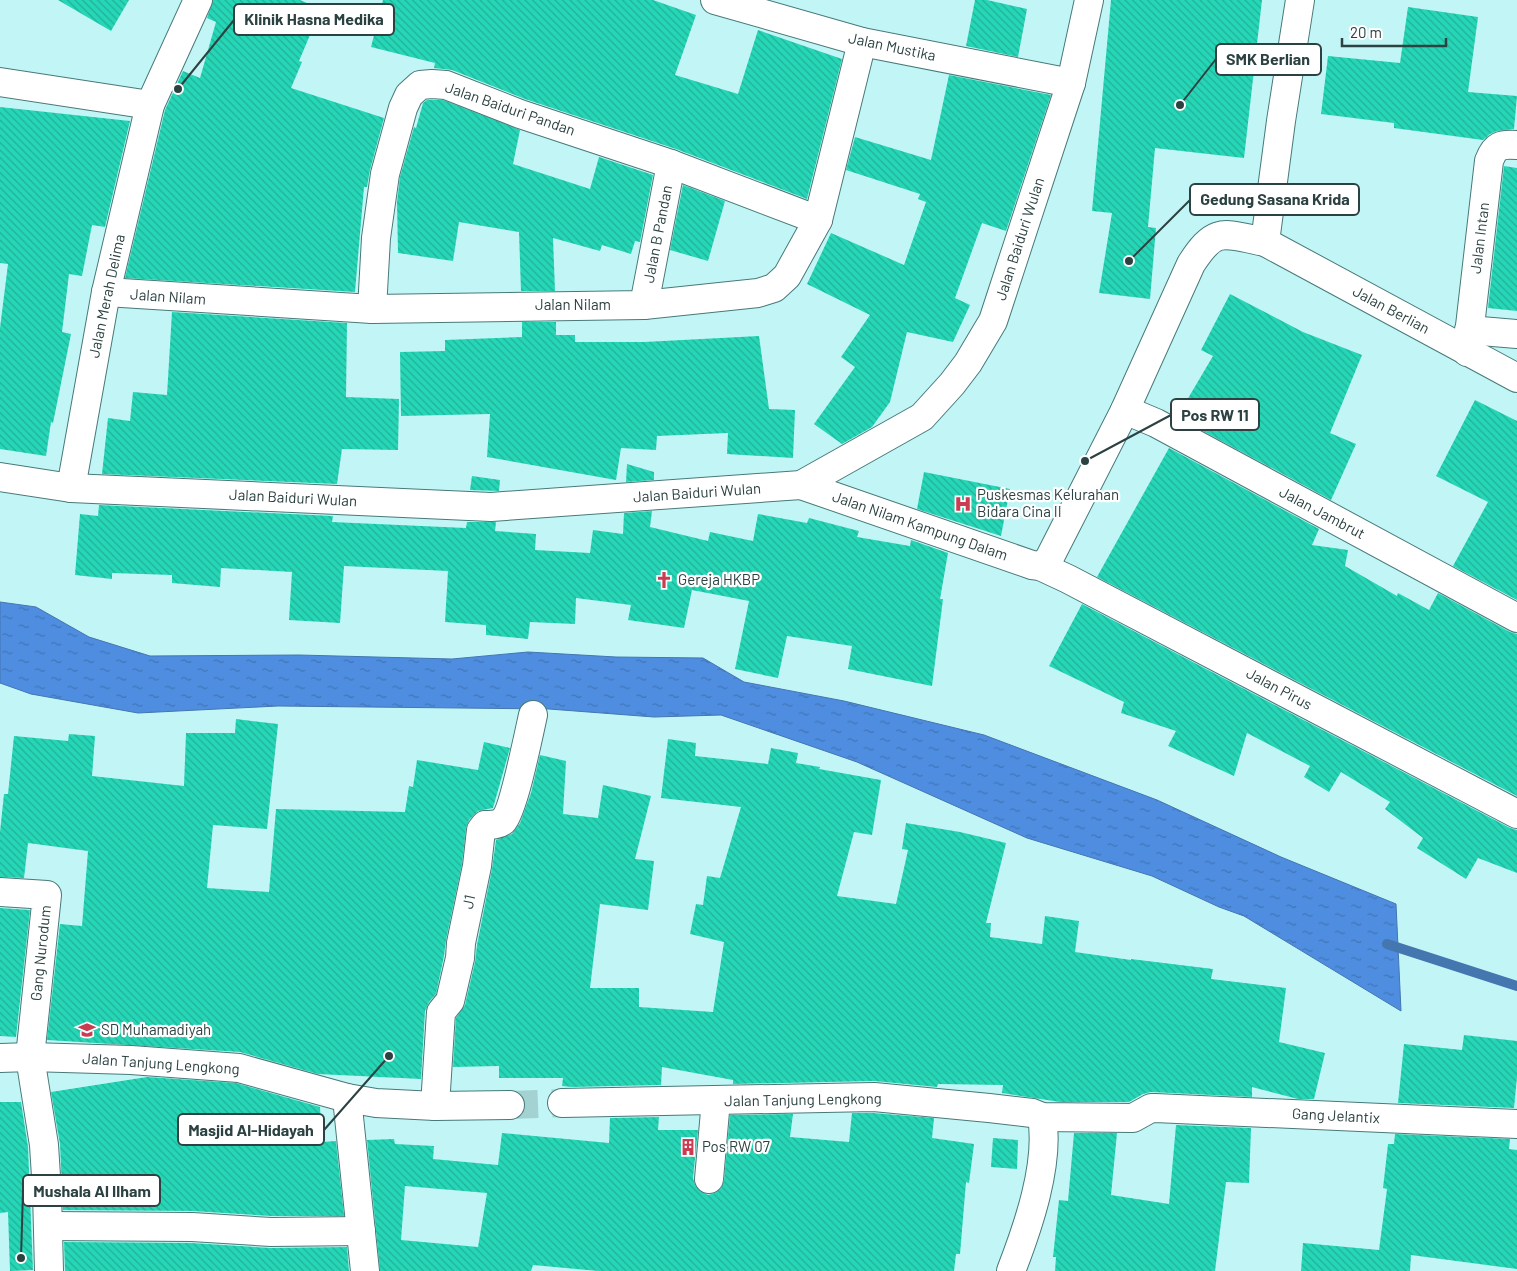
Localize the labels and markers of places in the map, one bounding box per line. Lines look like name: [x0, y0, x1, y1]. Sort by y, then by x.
callout: Klinik Hasna Medika: [234, 4, 394, 35]
callout: SMK Berlian: [1216, 44, 1321, 75]
callout: Gedung Sasana Krida: [1190, 184, 1359, 215]
callout: Pos RW 11: [1171, 399, 1259, 430]
place label: Puskesmas Kelurahan Bidara Cina II: [977, 485, 1119, 520]
hospital icon: Puskesmas Kelurahan Bidara Cina II: [953, 494, 973, 514]
church icon: Gereja HKBP: [654, 570, 674, 590]
place label: Gereja HKBP: [678, 570, 760, 588]
school or university icon: SD Muhamadiyah: [77, 1020, 97, 1040]
place label: SD Muhamadiyah: [101, 1020, 211, 1038]
callout: Masjid Al-Hidayah: [178, 1114, 324, 1145]
building icon: Pos RW 07: [678, 1137, 698, 1157]
place label: Pos RW 07: [702, 1137, 770, 1155]
callout: Mushala Al Ilham: [23, 1175, 160, 1206]

